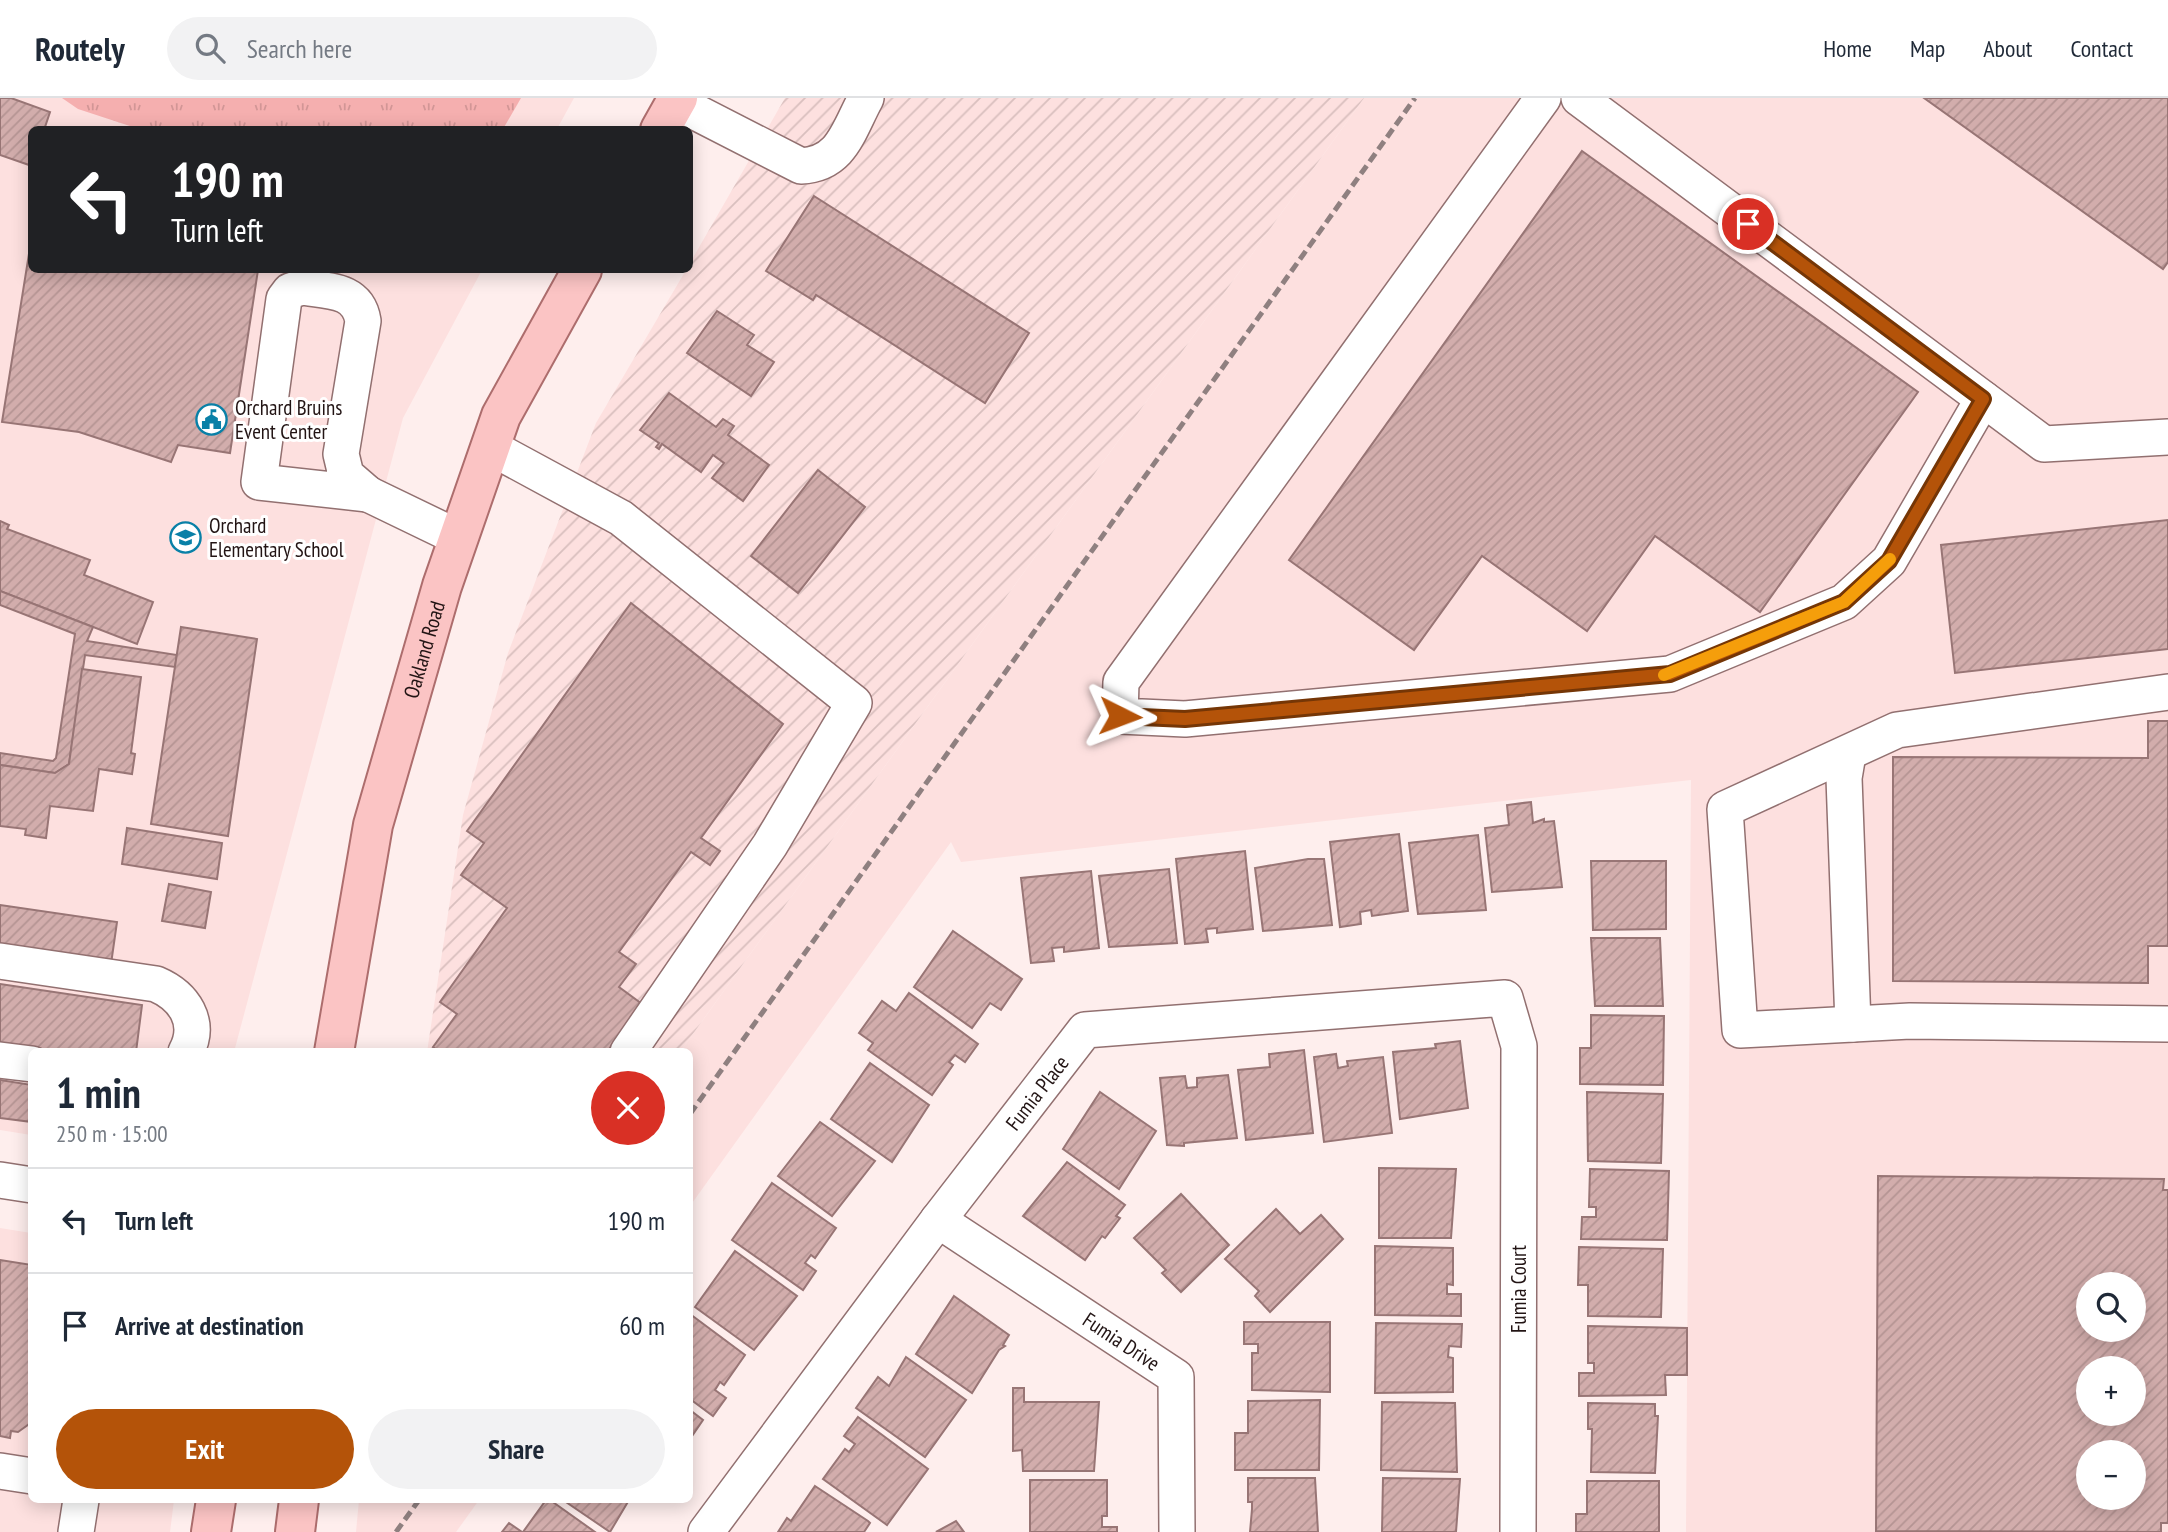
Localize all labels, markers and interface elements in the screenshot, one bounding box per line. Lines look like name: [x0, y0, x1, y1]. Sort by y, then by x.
search box: [167, 17, 657, 80]
text: Routely: [35, 27, 125, 70]
icon: search: [191, 29, 229, 67]
text: Search here: [247, 32, 352, 65]
text: Home: [1823, 33, 1872, 64]
text: Map: [1910, 33, 1945, 64]
text: About: [1983, 33, 2032, 64]
text: Contact: [2070, 33, 2133, 64]
text: 190 m: [171, 147, 284, 211]
icon: left: [56, 154, 147, 245]
pin: [1718, 194, 1778, 254]
icon: arrive: [1729, 205, 1767, 243]
text: Turn left: [171, 209, 263, 251]
place label: Orchard Bruins Event Center: [235, 394, 342, 445]
public building icon: Orchard Bruins Event Center: [195, 402, 229, 436]
place label: Orchard Elementary School: [209, 512, 344, 563]
school or university icon: Orchard Elementary School: [169, 520, 203, 554]
street label: Oakland Road: [397, 598, 451, 701]
position arrow: [1083, 679, 1157, 753]
street label: Fumia Place: [999, 1050, 1074, 1135]
text: 1 min: [56, 1065, 141, 1120]
button: close: [591, 1071, 665, 1145]
text: 250 m · 15:00: [56, 1119, 168, 1148]
icon: left: [56, 1202, 94, 1240]
text: Turn left: [115, 1204, 193, 1237]
text: 190 m: [607, 1204, 665, 1237]
street label: Fumia Court: [1505, 1245, 1532, 1333]
map controls: [2076, 1272, 2146, 1510]
button: search: [2076, 1272, 2146, 1342]
street label: Fumia Drive: [1078, 1306, 1165, 1376]
icon: arrive: [56, 1307, 94, 1345]
text: Arrive at destination: [115, 1309, 304, 1342]
text: 60 m: [619, 1309, 665, 1342]
button: +: [2076, 1356, 2146, 1426]
button: Exit: [56, 1409, 354, 1489]
button: Share: [368, 1409, 665, 1489]
button: −: [2076, 1440, 2146, 1510]

